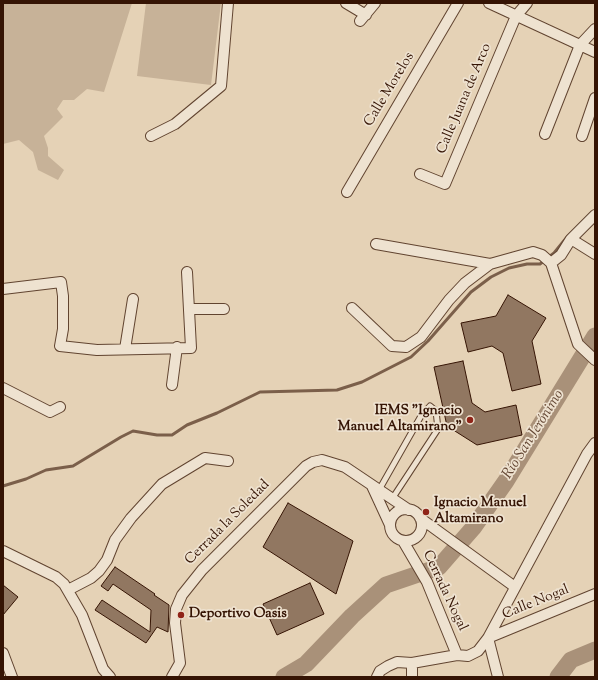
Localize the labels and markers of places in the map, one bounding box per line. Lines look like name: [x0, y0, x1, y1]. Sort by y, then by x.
place label: IEMS "Ignacio Manuel Altamirano": [338, 404, 462, 436]
marker: IEMS "Ignacio Manuel Altamirano": [465, 415, 475, 425]
place label: Ignacio Manuel Altamirano: [434, 496, 527, 528]
marker: Ignacio Manuel Altamirano: [421, 507, 431, 517]
place label: Deportivo Oasis: [189, 607, 287, 623]
marker: Deportivo Oasis: [176, 610, 186, 620]

